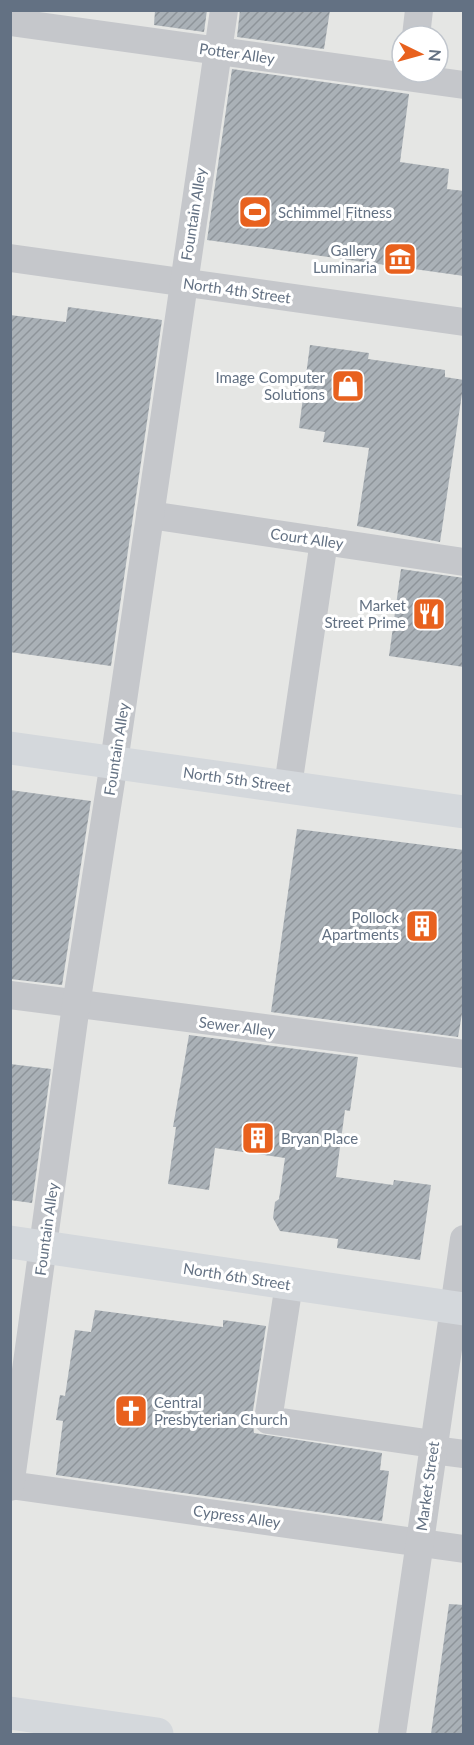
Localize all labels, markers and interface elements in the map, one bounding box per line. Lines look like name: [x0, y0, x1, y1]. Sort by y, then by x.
north arrow: [390, 24, 450, 84]
street label: Potter Alley: [198, 39, 276, 67]
text: N: [425, 48, 445, 62]
street label: Fountain Alley: [177, 166, 209, 262]
sports icon: Schimmel Fitness: [237, 194, 273, 230]
place label: Schimmel Fitness: [278, 203, 392, 221]
place label: Gallery Luminaria: [313, 241, 377, 276]
museum icon: Gallery Luminaria: [382, 241, 418, 277]
street label: North 4th Street: [182, 274, 293, 307]
place label: Image Computer Solutions: [215, 368, 326, 403]
shop icon: Image Computer Solutions: [330, 368, 366, 404]
street label: Court Alley: [269, 524, 345, 552]
place label: Market Street Prime: [324, 596, 407, 631]
restaurant icon: Market Street Prime: [411, 596, 447, 632]
street label: Fountain Alley: [100, 701, 132, 797]
street label: North 5th Street: [182, 763, 293, 796]
place label: Pollock Apartments: [322, 908, 399, 943]
building icon: Pollock Apartments: [404, 908, 440, 944]
street label: Sewer Alley: [198, 1012, 276, 1040]
building icon: Bryan Place: [240, 1120, 276, 1156]
place label: Bryan Place: [281, 1129, 358, 1147]
street label: Fountain Alley: [31, 1181, 61, 1277]
street label: North 6th Street: [182, 1259, 293, 1293]
church icon: Central Presbyterian Church: [113, 1393, 149, 1429]
place label: Central Presbyterian Church: [154, 1393, 288, 1428]
street label: Market Street: [412, 1439, 442, 1532]
street label: Cypress Alley: [192, 1501, 282, 1531]

